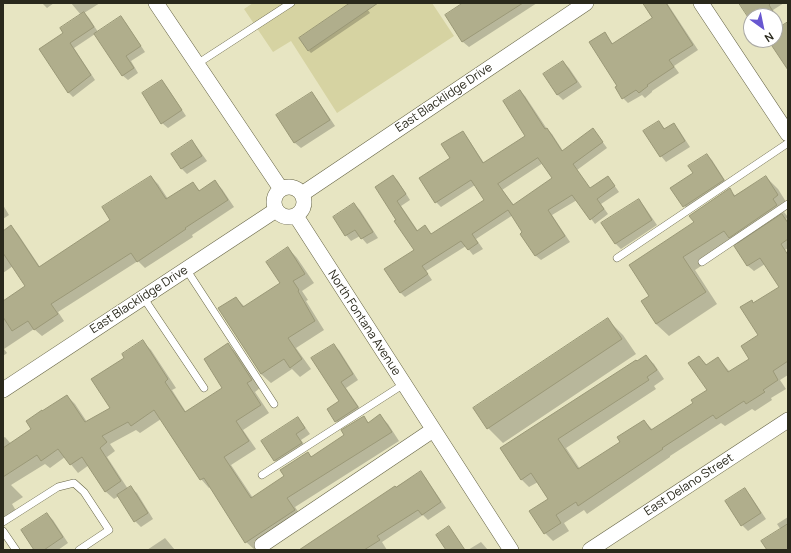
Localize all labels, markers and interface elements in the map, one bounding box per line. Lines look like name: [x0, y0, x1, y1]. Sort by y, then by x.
north arrow: [743, 8, 783, 48]
text: N: [762, 29, 777, 46]
street label: East Blacklidge Drive: [393, 60, 495, 136]
street label: East Blacklidge Drive: [87, 263, 191, 337]
street label: North Fontana Avenue: [325, 268, 403, 378]
street label: East Delano Street: [642, 451, 736, 519]

